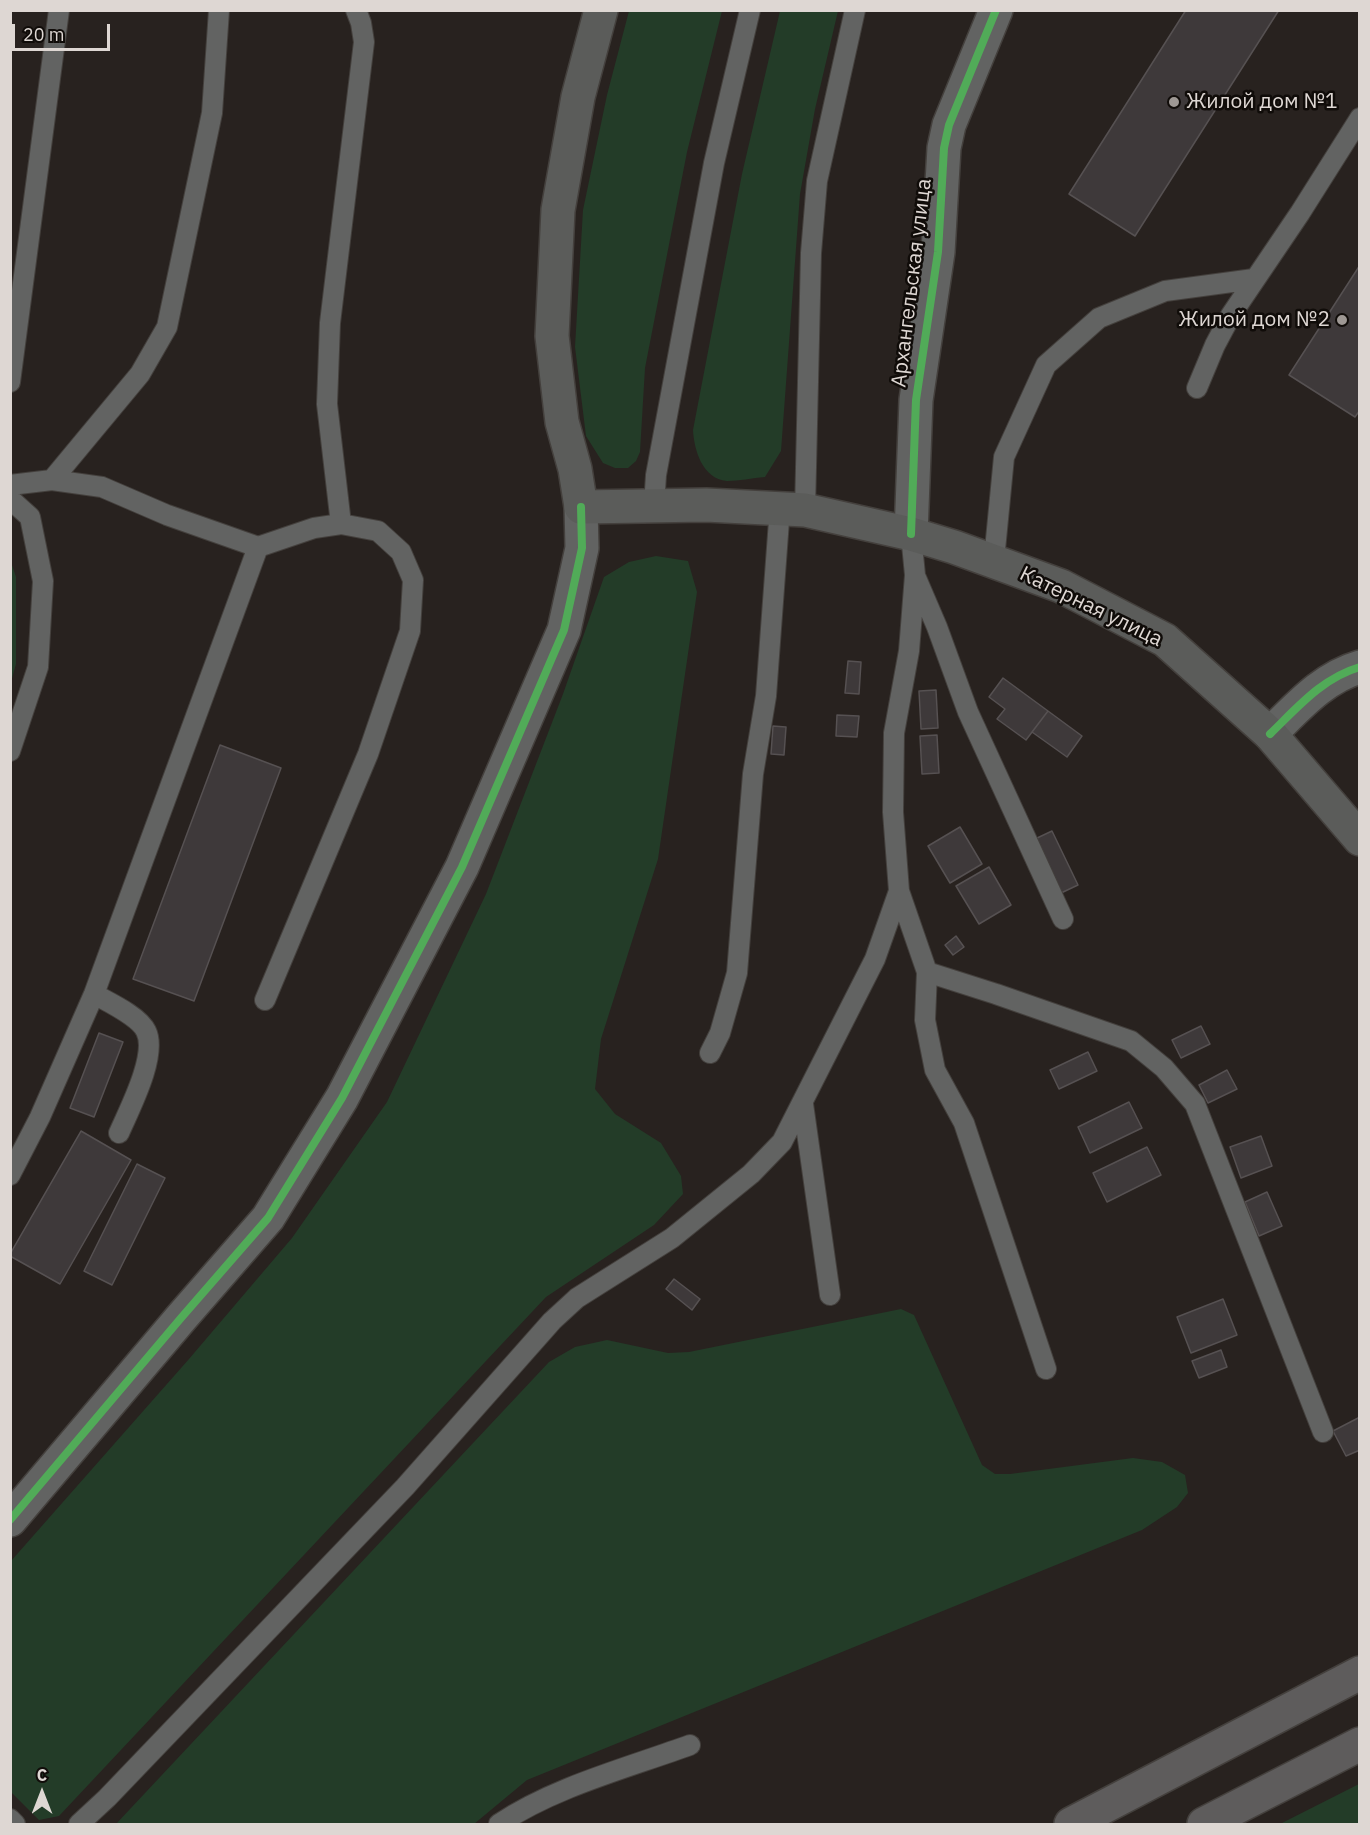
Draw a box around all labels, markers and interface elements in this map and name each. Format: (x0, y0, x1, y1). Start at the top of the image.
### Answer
scale bar (15, 12, 112, 50)
text: 20 m (23, 23, 65, 46)
place label: Жилой дом №1 (1186, 89, 1338, 115)
marker: Жилой дом №1 (1167, 95, 1181, 109)
street label: Архангельская улица (887, 177, 937, 389)
place label: Жилой дом №2 (1178, 307, 1330, 333)
marker: Жилой дом №2 (1335, 313, 1349, 327)
street label: Катерная улица (1015, 562, 1167, 652)
north arrow (12, 1763, 72, 1823)
text: С (37, 1765, 47, 1785)

